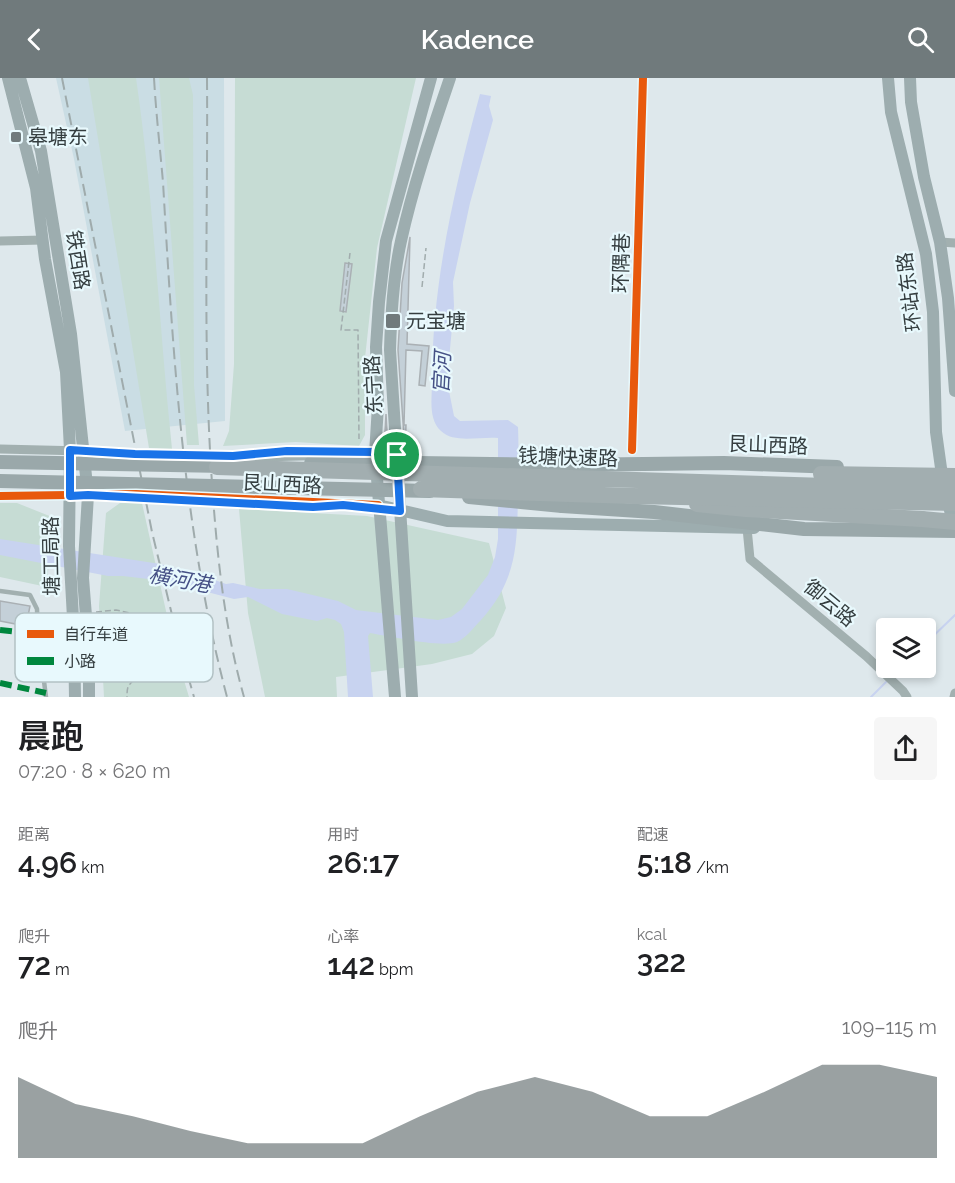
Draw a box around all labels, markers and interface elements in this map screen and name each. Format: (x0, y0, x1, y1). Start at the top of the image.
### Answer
icon: back (18, 23, 51, 56)
icon: search (904, 23, 937, 56)
text: Kadence (421, 24, 534, 55)
place label: 皋塘东 (28, 125, 88, 149)
marker: 皋塘东 (9, 130, 23, 144)
street label: 铁西路 (61, 228, 95, 292)
street label: 环隅巷 (608, 233, 634, 293)
street label: 环站东路 (892, 251, 926, 333)
place label: 元宝塘 (406, 309, 466, 333)
marker: 元宝塘 (384, 312, 402, 330)
water label: 官河 (428, 347, 455, 395)
street label: 东宁路 (359, 354, 387, 416)
pin (371, 429, 422, 480)
street label: 艮山西路 (728, 432, 808, 458)
icon: arrive (380, 438, 413, 471)
street label: 钱塘快速路 (518, 443, 618, 471)
street label: 艮山西路 (241, 470, 323, 498)
street label: 塘工局路 (38, 516, 64, 596)
water label: 横河港 (147, 562, 216, 598)
street label: 御云路 (799, 575, 861, 631)
legend (15, 613, 213, 682)
map controls (876, 618, 936, 678)
button: layers (876, 618, 936, 678)
text: 自行车道 (64, 625, 128, 644)
text: 小路 (64, 652, 96, 671)
text: 晨跑 (18, 717, 84, 756)
button: share (874, 717, 937, 780)
text: 07:20 · 8 × 620 m (18, 759, 171, 783)
text: 距离 (18, 825, 50, 844)
text: 用时 (327, 825, 359, 844)
text: 配速 (637, 825, 669, 844)
text: 4.96 (18, 845, 77, 880)
text: 26:17 (327, 845, 399, 880)
text: 5:18 (637, 845, 692, 880)
text: km (77, 858, 104, 877)
text: /km (692, 858, 729, 877)
text: kcal (637, 925, 667, 944)
text: 爬升 (18, 927, 50, 946)
text: 心率 (327, 927, 359, 946)
text: 322 (637, 944, 686, 979)
text: 72 (18, 947, 51, 982)
text: 142 (327, 947, 375, 982)
text: m (51, 960, 70, 979)
text: bpm (375, 960, 413, 979)
text: 109–115 m (842, 1015, 937, 1039)
text: 爬升 (18, 1019, 58, 1043)

